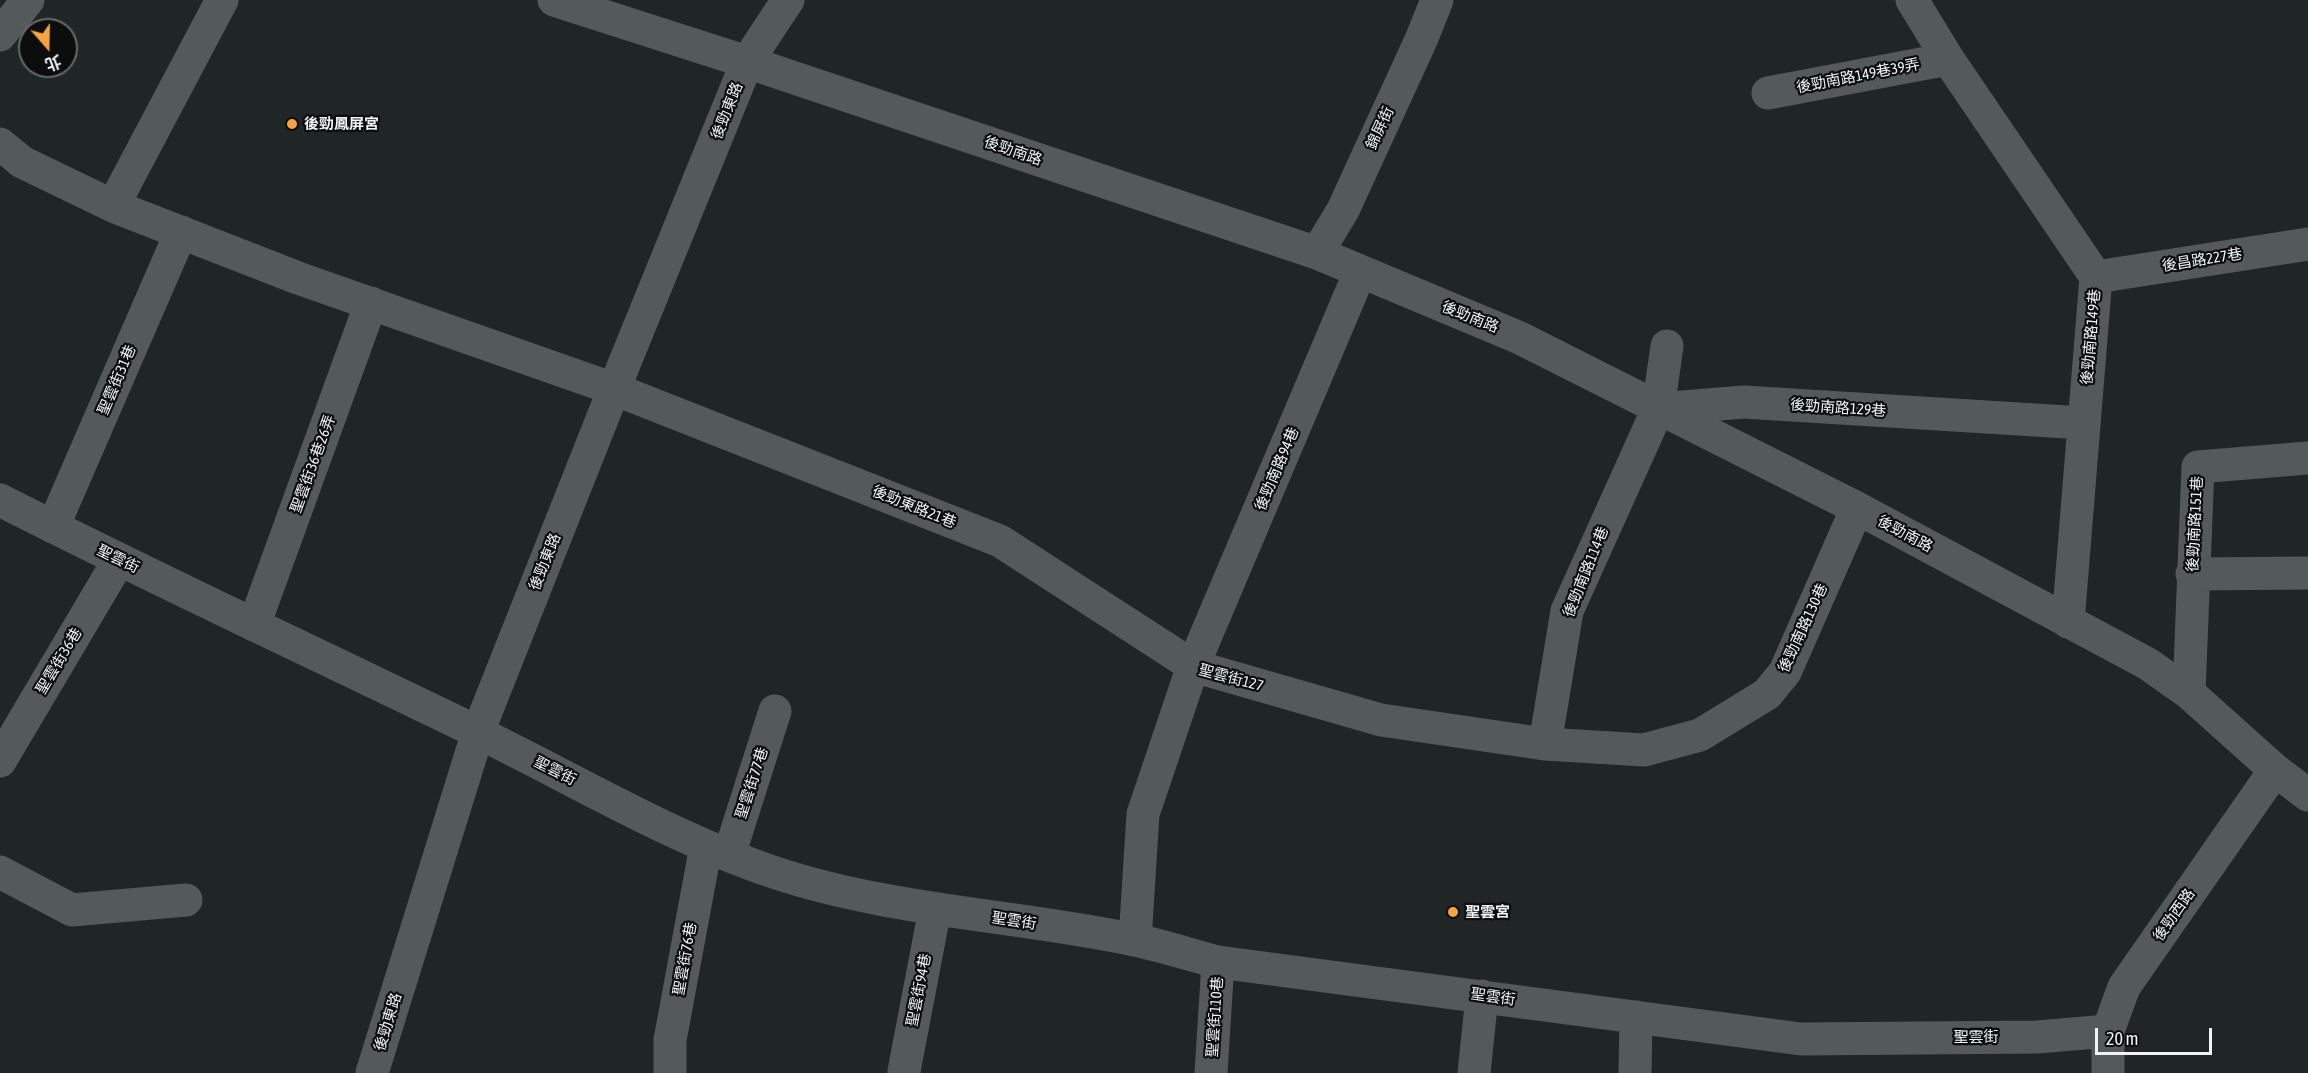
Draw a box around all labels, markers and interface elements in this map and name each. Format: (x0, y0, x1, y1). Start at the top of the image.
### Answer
north arrow (18, 18, 78, 78)
text: 北 (43, 52, 64, 74)
street label: 後勁南路149巷39弄 (1795, 55, 1921, 97)
street label: 後勁東路 (707, 80, 747, 142)
street label: 錦屏街 (1362, 104, 1398, 152)
place label: 後勁鳳屏宮 (304, 115, 379, 133)
marker: 後勁鳳屏宮 (285, 117, 299, 131)
street label: 後勁南路 (982, 133, 1044, 169)
street label: 後昌路227巷 (2161, 245, 2243, 275)
street label: 後勁南路149巷 (2078, 288, 2104, 386)
street label: 後勁南路 (1439, 297, 1501, 337)
street label: 聖雲街31巷 (94, 342, 140, 418)
street label: 後勁南路129巷 (1789, 396, 1887, 420)
street label: 聖雲街36巷26弄 (287, 412, 339, 516)
street label: 後勁南路94巷 (1251, 424, 1303, 514)
street label: 後勁南路151巷 (2183, 476, 2207, 572)
street label: 後勁東路21巷 (869, 482, 959, 532)
street label: 後勁南路 (1874, 512, 1936, 556)
street label: 後勁南路114巷 (1560, 524, 1612, 620)
street label: 後勁東路 (525, 531, 565, 593)
street label: 聖雲街 (94, 541, 142, 577)
street label: 後勁南路130巷 (1775, 581, 1831, 675)
street label: 聖雲街36巷 (32, 625, 86, 697)
street label: 聖雲街127 (1197, 661, 1265, 695)
street label: 聖雲街77巷 (732, 745, 772, 821)
street label: 聖雲街 (531, 753, 579, 789)
street label: 後勁西路 (2149, 885, 2199, 945)
place label: 聖雲宮 (1465, 903, 1510, 921)
marker: 聖雲宮 (1446, 905, 1460, 919)
street label: 聖雲街 (990, 909, 1038, 933)
street label: 聖雲街76巷 (670, 921, 700, 997)
street label: 聖雲街94巷 (903, 952, 935, 1028)
street label: 聖雲街110巷 (1203, 976, 1227, 1058)
street label: 聖雲街 (1469, 985, 1517, 1009)
street label: 後勁東路 (371, 991, 405, 1053)
scale bar (2098, 1016, 2215, 1054)
street label: 聖雲街 (1954, 1028, 1998, 1046)
text: 20 m (2106, 1028, 2138, 1049)

